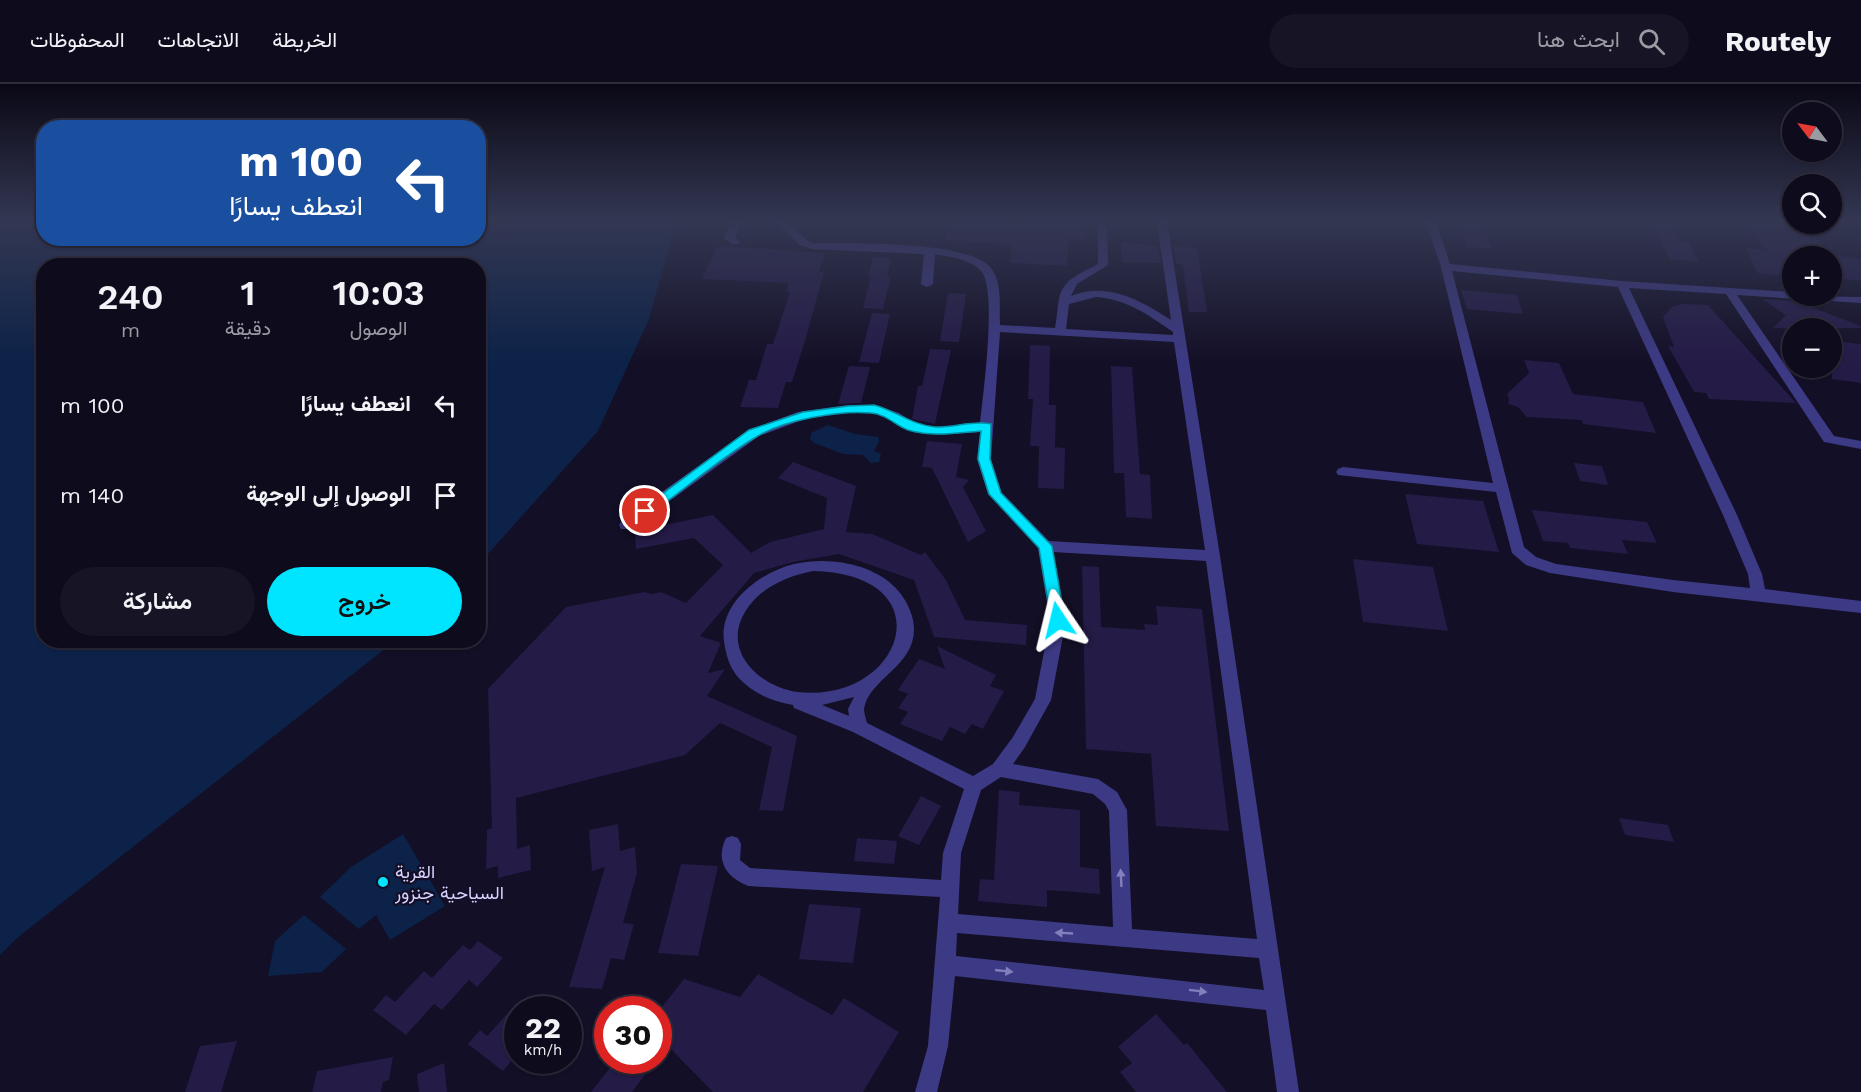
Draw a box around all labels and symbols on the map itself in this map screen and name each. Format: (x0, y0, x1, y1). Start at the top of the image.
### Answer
north arrow (1782, 102, 1842, 162)
pin (619, 485, 670, 536)
position arrow (1026, 588, 1090, 652)
place label: القرية السياحية جنزور (394, 861, 504, 904)
one-way arrow (1116, 868, 1125, 887)
marker: القرية السياحية جنزور (376, 875, 390, 889)
one-way arrow (1055, 928, 1074, 937)
one-way arrow (995, 966, 1014, 976)
one-way arrow (1189, 987, 1208, 996)
speed limit sign: 30 (594, 996, 672, 1074)

